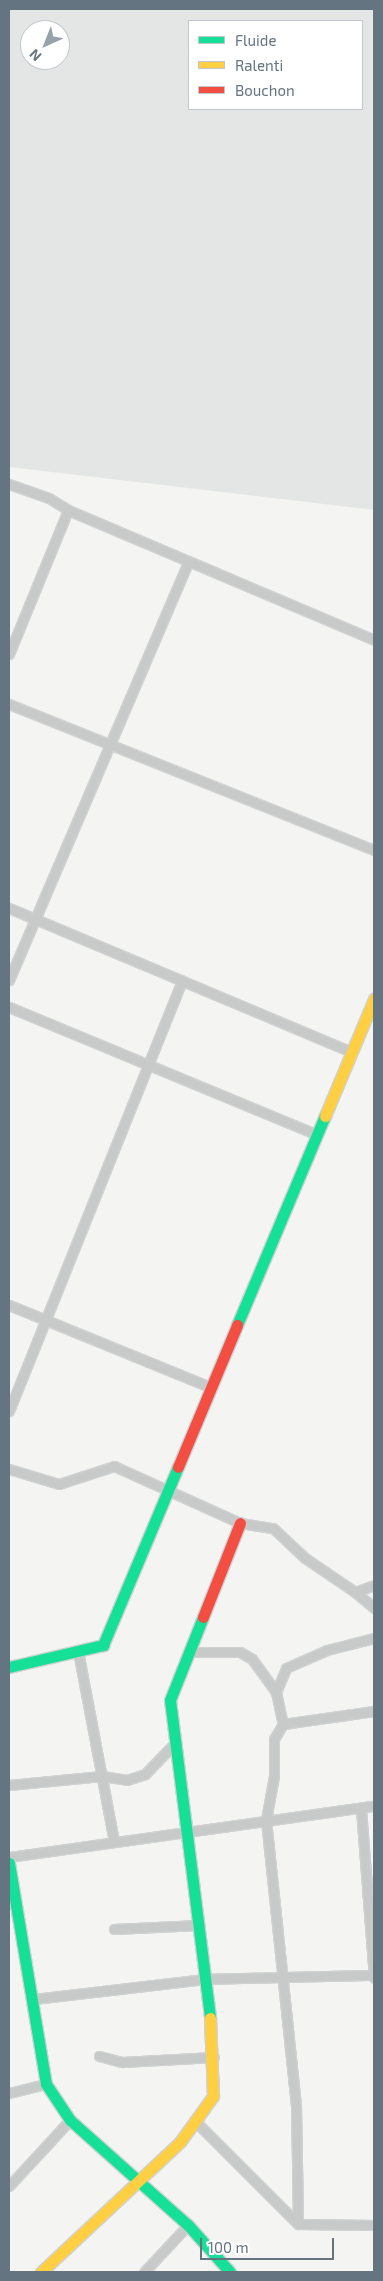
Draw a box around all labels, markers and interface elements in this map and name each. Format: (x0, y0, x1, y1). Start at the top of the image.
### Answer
north arrow (20, 20, 70, 70)
legend (188, 20, 363, 110)
text: Fluide (235, 31, 276, 49)
text: N (25, 46, 44, 65)
text: Ralenti (235, 56, 283, 74)
text: Bouchon (235, 81, 295, 99)
scale bar (203, 2228, 337, 2260)
text: 100 m (208, 2238, 249, 2256)

